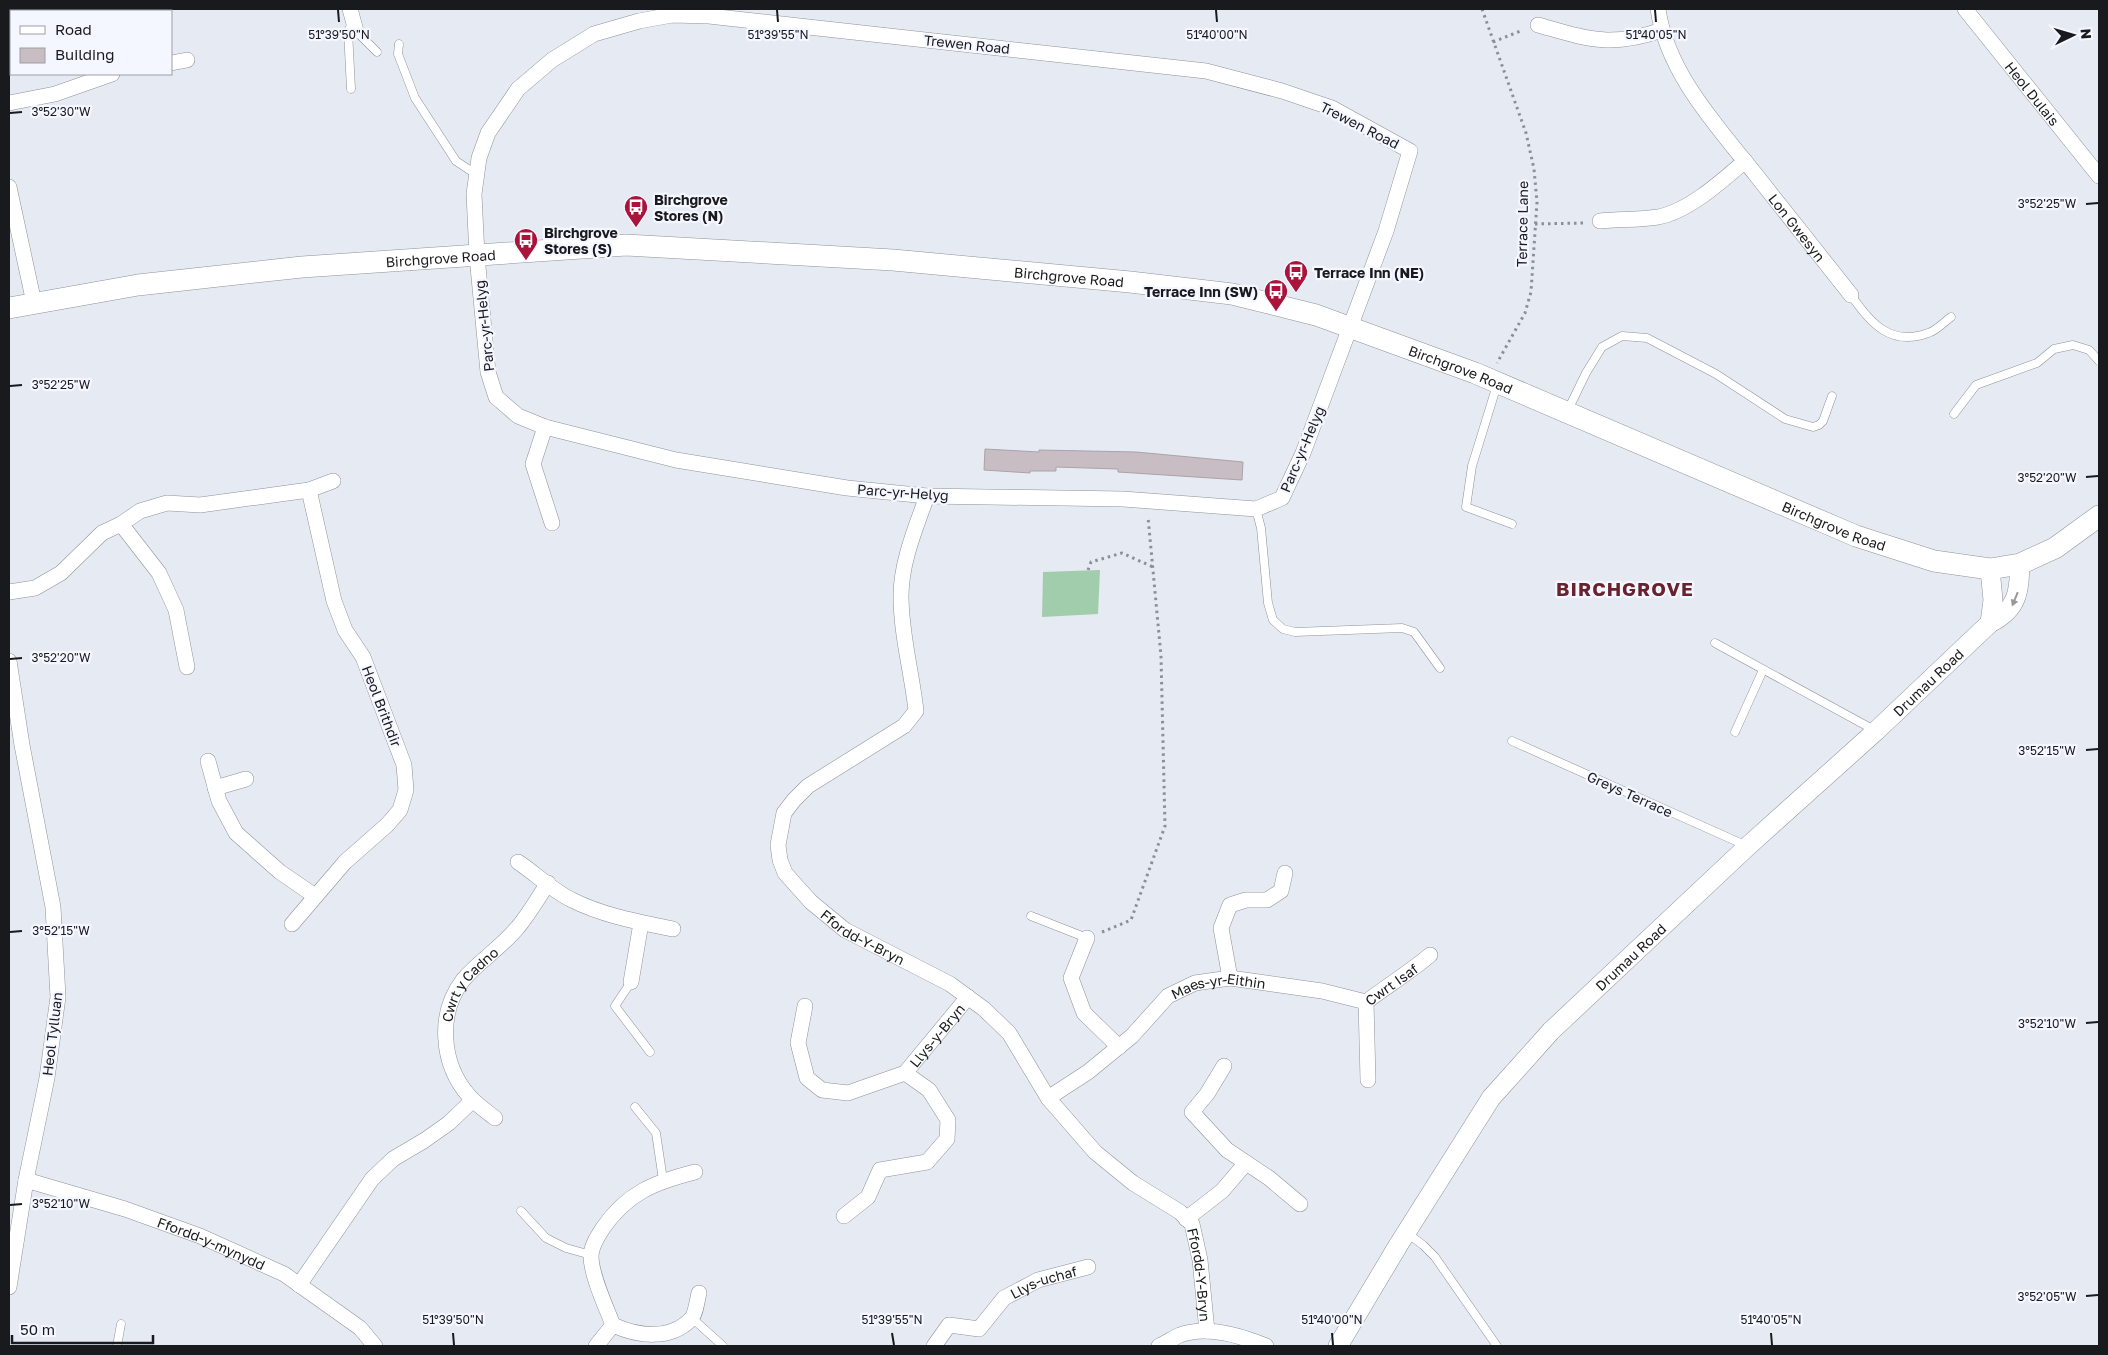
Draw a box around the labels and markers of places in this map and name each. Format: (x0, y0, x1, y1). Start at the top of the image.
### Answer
place label: Birchgrove Stores (N) (654, 191, 728, 224)
bus stop icon: Birchgrove Stores (N) (623, 194, 649, 228)
place label: Birchgrove Stores (S) (544, 224, 618, 257)
bus stop icon: Birchgrove Stores (S) (513, 227, 539, 261)
bus stop icon: Terrace Inn (NE) (1283, 259, 1309, 293)
place label: Terrace Inn (NE) (1314, 264, 1424, 281)
bus stop icon: Terrace Inn (SW) (1263, 278, 1289, 312)
place label: Terrace Inn (SW) (1144, 283, 1258, 300)

